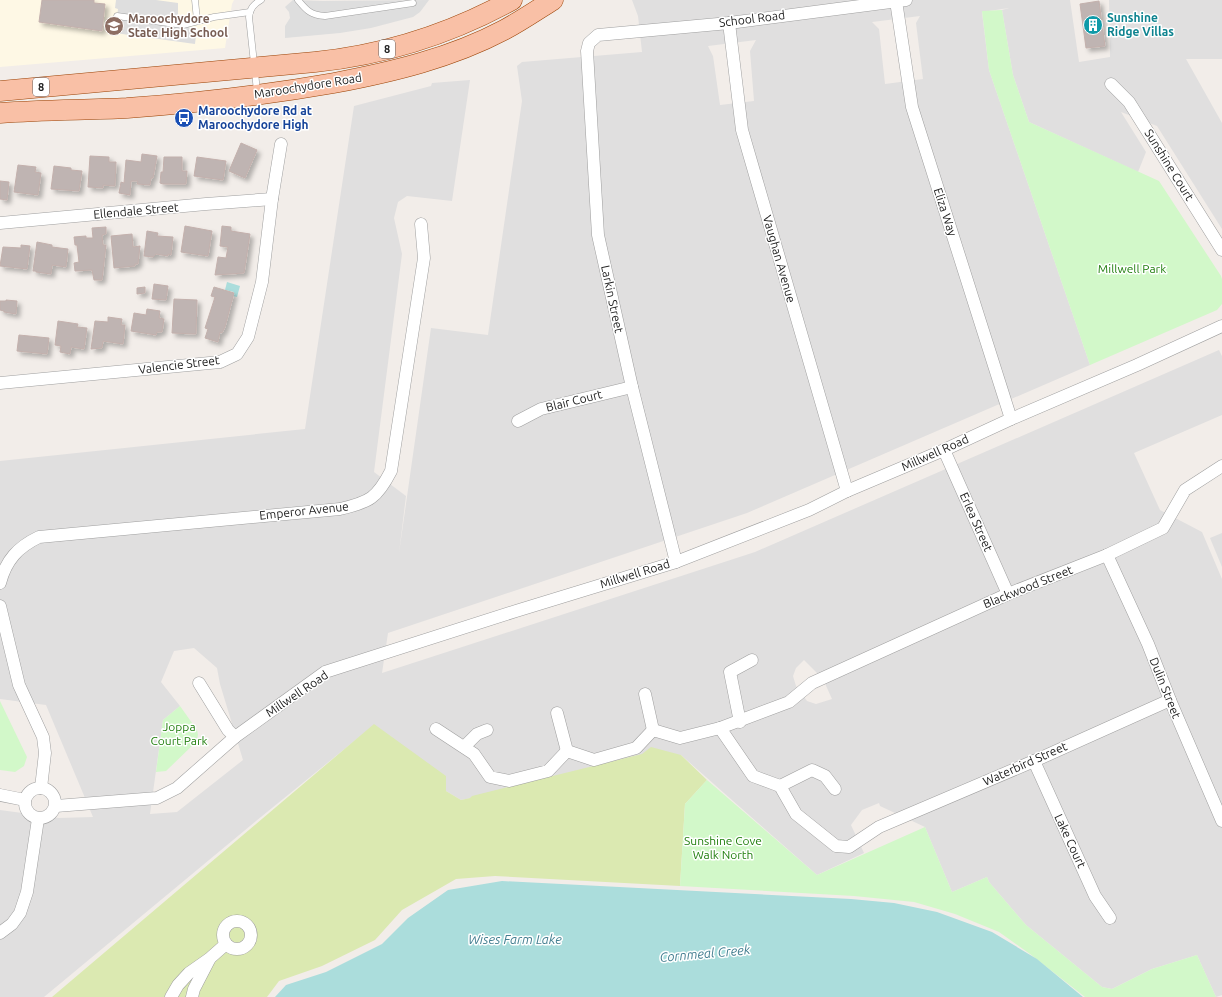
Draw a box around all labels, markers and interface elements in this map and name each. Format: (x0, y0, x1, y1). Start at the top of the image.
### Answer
street label: School Road (718, 8, 786, 29)
place label: Sunshine Ridge Villas (1107, 11, 1174, 38)
place label: Maroochydore State High School (128, 12, 228, 39)
building icon: Sunshine Ridge Villas (1082, 14, 1104, 36)
school or university icon: Maroochydore State High School (103, 15, 125, 37)
road number: 8 (379, 40, 395, 58)
street label: Maroochydore Road (253, 71, 363, 100)
road number: 8 (33, 78, 49, 96)
place label: Maroochydore Rd at Maroochydore High (198, 104, 312, 131)
bus stop icon: Maroochydore Rd at Maroochydore High (173, 107, 195, 129)
street label: Sunshine Court (1142, 127, 1197, 203)
street label: Eliza Way (932, 186, 959, 238)
street label: Ellendale Street (93, 200, 179, 221)
street label: Vaughan Avenue (761, 214, 798, 304)
park label: Millwell Park (1098, 262, 1166, 275)
street label: Larkin Street (599, 264, 626, 334)
street label: Valencie Street (138, 353, 220, 376)
street label: Blair Court (544, 387, 604, 414)
street label: Millwell Road (899, 432, 970, 473)
street label: Erlea Street (958, 490, 995, 554)
street label: Emperor Avenue (259, 499, 349, 522)
street label: Millwell Road (598, 557, 671, 590)
street label: Blackwood Street (981, 563, 1075, 610)
street label: Dulin Street (1147, 655, 1184, 720)
street label: Millwell Road (263, 668, 330, 719)
park label: Joppa Court Park (150, 720, 208, 747)
street label: Waterbird Street (981, 739, 1069, 788)
street label: Lake Court (1052, 812, 1089, 870)
park label: Sunshine Cove Walk North (684, 834, 762, 861)
water label: Wises Farm Lake (468, 932, 562, 946)
water label: Cornmeal Creek (659, 942, 751, 964)

